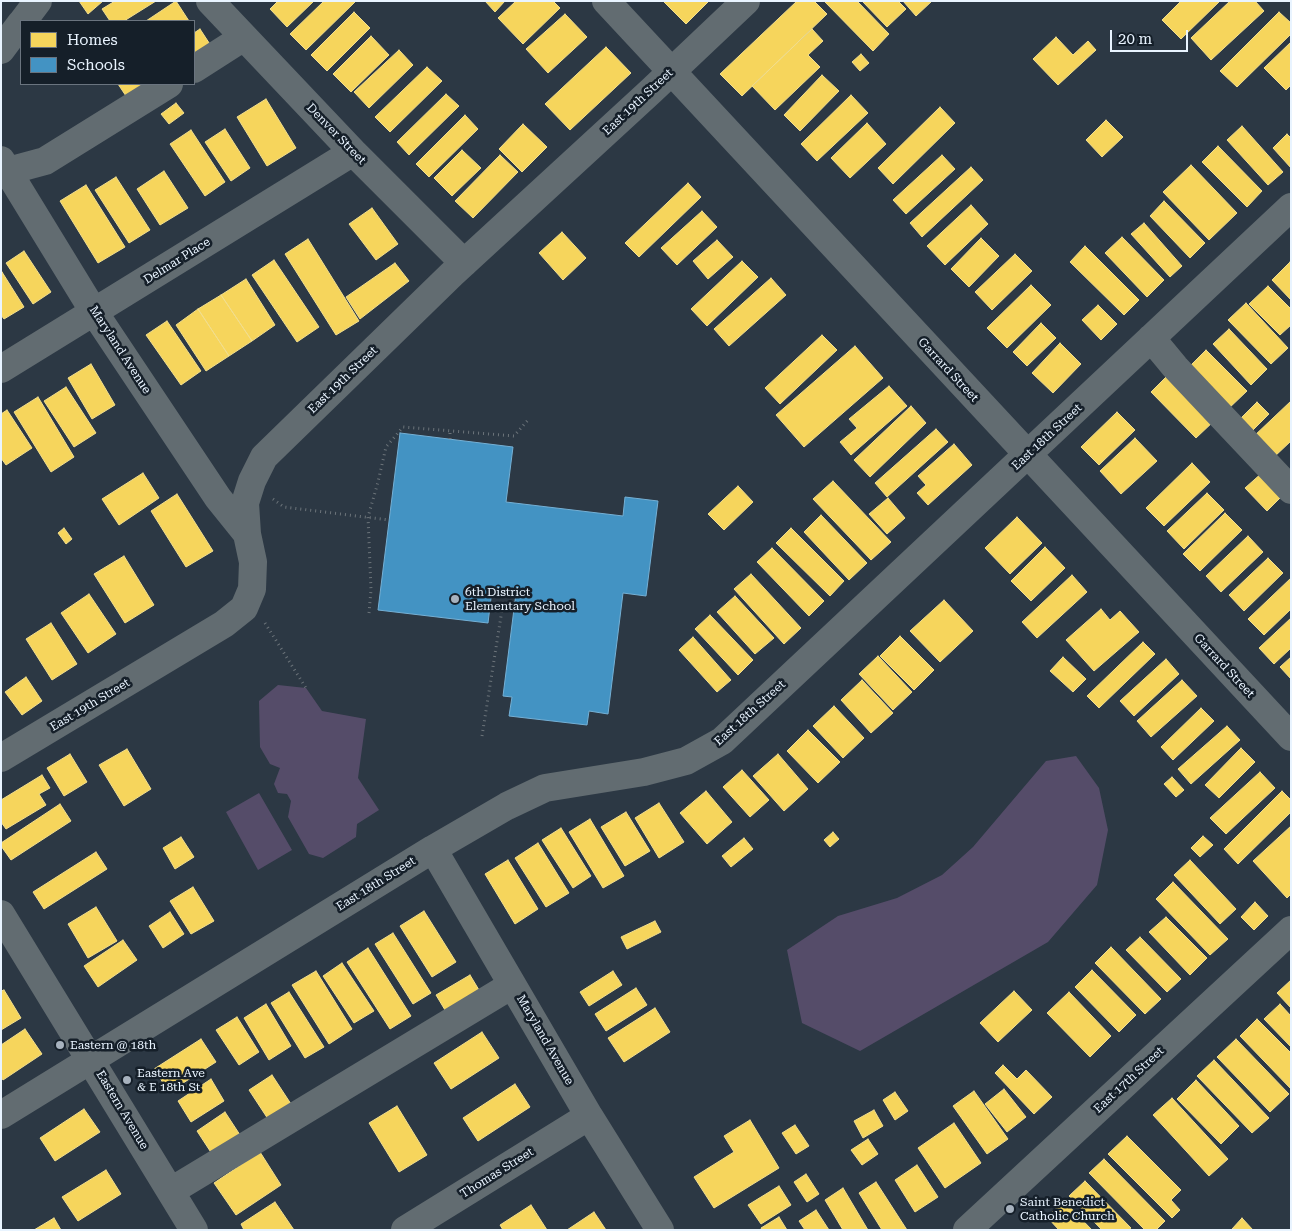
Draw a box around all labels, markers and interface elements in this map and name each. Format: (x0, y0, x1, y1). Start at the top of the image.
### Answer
legend (20, 20, 195, 85)
scale bar (1112, 20, 1190, 52)
text: 20 m (1118, 30, 1152, 48)
text: Homes (67, 31, 118, 49)
text: Schools (67, 56, 125, 74)
street label: East 19th Street (600, 66, 676, 138)
street label: Denver Street (303, 101, 369, 167)
street label: Delmar Place (141, 235, 213, 287)
street label: Maryland Avenue (86, 303, 154, 397)
street label: Garrard Street (915, 335, 981, 405)
street label: East 19th Street (305, 343, 381, 417)
street label: East 18th Street (1009, 401, 1085, 473)
place label: 6th District Elementary School (465, 585, 575, 613)
marker: 6th District Elementary School (449, 593, 461, 605)
street label: Garrard Street (1191, 631, 1257, 701)
street label: East 19th Street (47, 676, 133, 734)
street label: East 18th Street (712, 677, 788, 749)
street label: East 18th Street (334, 854, 418, 914)
street label: Maryland Avenue (513, 992, 577, 1088)
place label: Eastern @ 18th (70, 1038, 156, 1052)
marker: Eastern @ 18th (54, 1039, 66, 1051)
street label: East 17th Street (1091, 1044, 1167, 1116)
place label: Eastern Ave & E 18th St (137, 1066, 205, 1094)
street label: Eastern Avenue (93, 1068, 151, 1152)
marker: Eastern Ave & E 18th St (121, 1074, 133, 1086)
street label: Thomas Street (458, 1145, 536, 1201)
place label: Saint Benedict Catholic Church (1020, 1195, 1115, 1223)
marker: Saint Benedict Catholic Church (1004, 1203, 1016, 1215)

